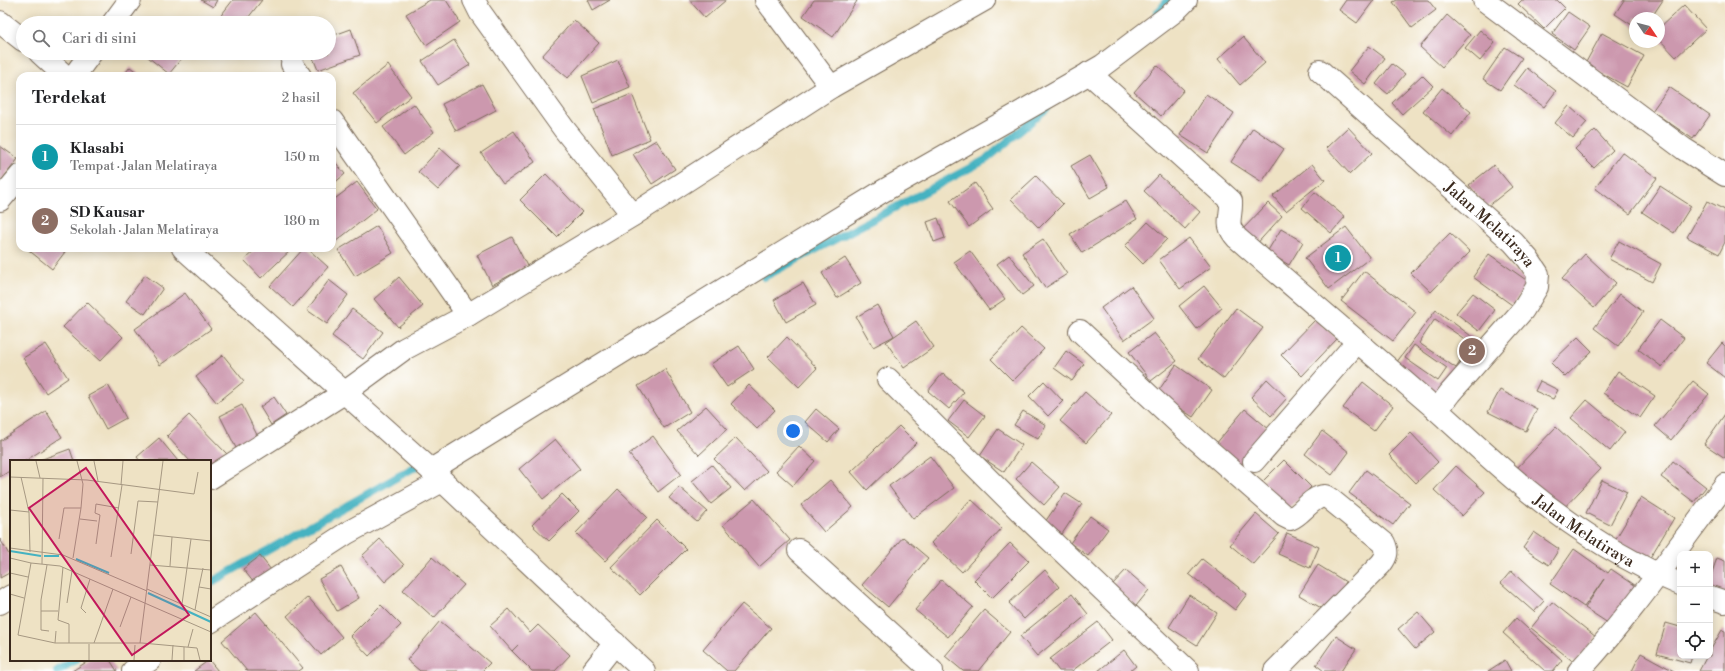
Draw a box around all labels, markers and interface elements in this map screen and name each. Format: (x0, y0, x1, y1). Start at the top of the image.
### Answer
north arrow (1629, 12, 1665, 48)
search box (16, 16, 336, 60)
icon: search (30, 27, 52, 49)
text: Cari di sini (62, 29, 137, 48)
text: Terdekat (32, 87, 106, 109)
text: 2 hasil (282, 90, 320, 106)
text: Klasabi (70, 139, 124, 158)
text: 1 (42, 149, 48, 165)
text: 150 m (285, 149, 320, 165)
text: Tempat · Jalan Melatiraya (70, 158, 217, 174)
street label: Jalan Melatiraya (1439, 177, 1540, 272)
text: SD Kausar (70, 203, 145, 222)
text: 2 (41, 213, 49, 229)
text: 180 m (284, 213, 320, 229)
text: Sekolah · Jalan Melatiraya (70, 222, 219, 238)
pin: 1 (1325, 243, 1351, 273)
pin: 2 (1459, 336, 1485, 366)
your location (783, 421, 803, 441)
inset map (10, 460, 211, 661)
street label: Jalan Melatiraya (1528, 489, 1639, 572)
map controls (1677, 551, 1713, 659)
button: + (1677, 551, 1713, 587)
button: − (1677, 587, 1713, 623)
button: locate (1677, 623, 1713, 659)

